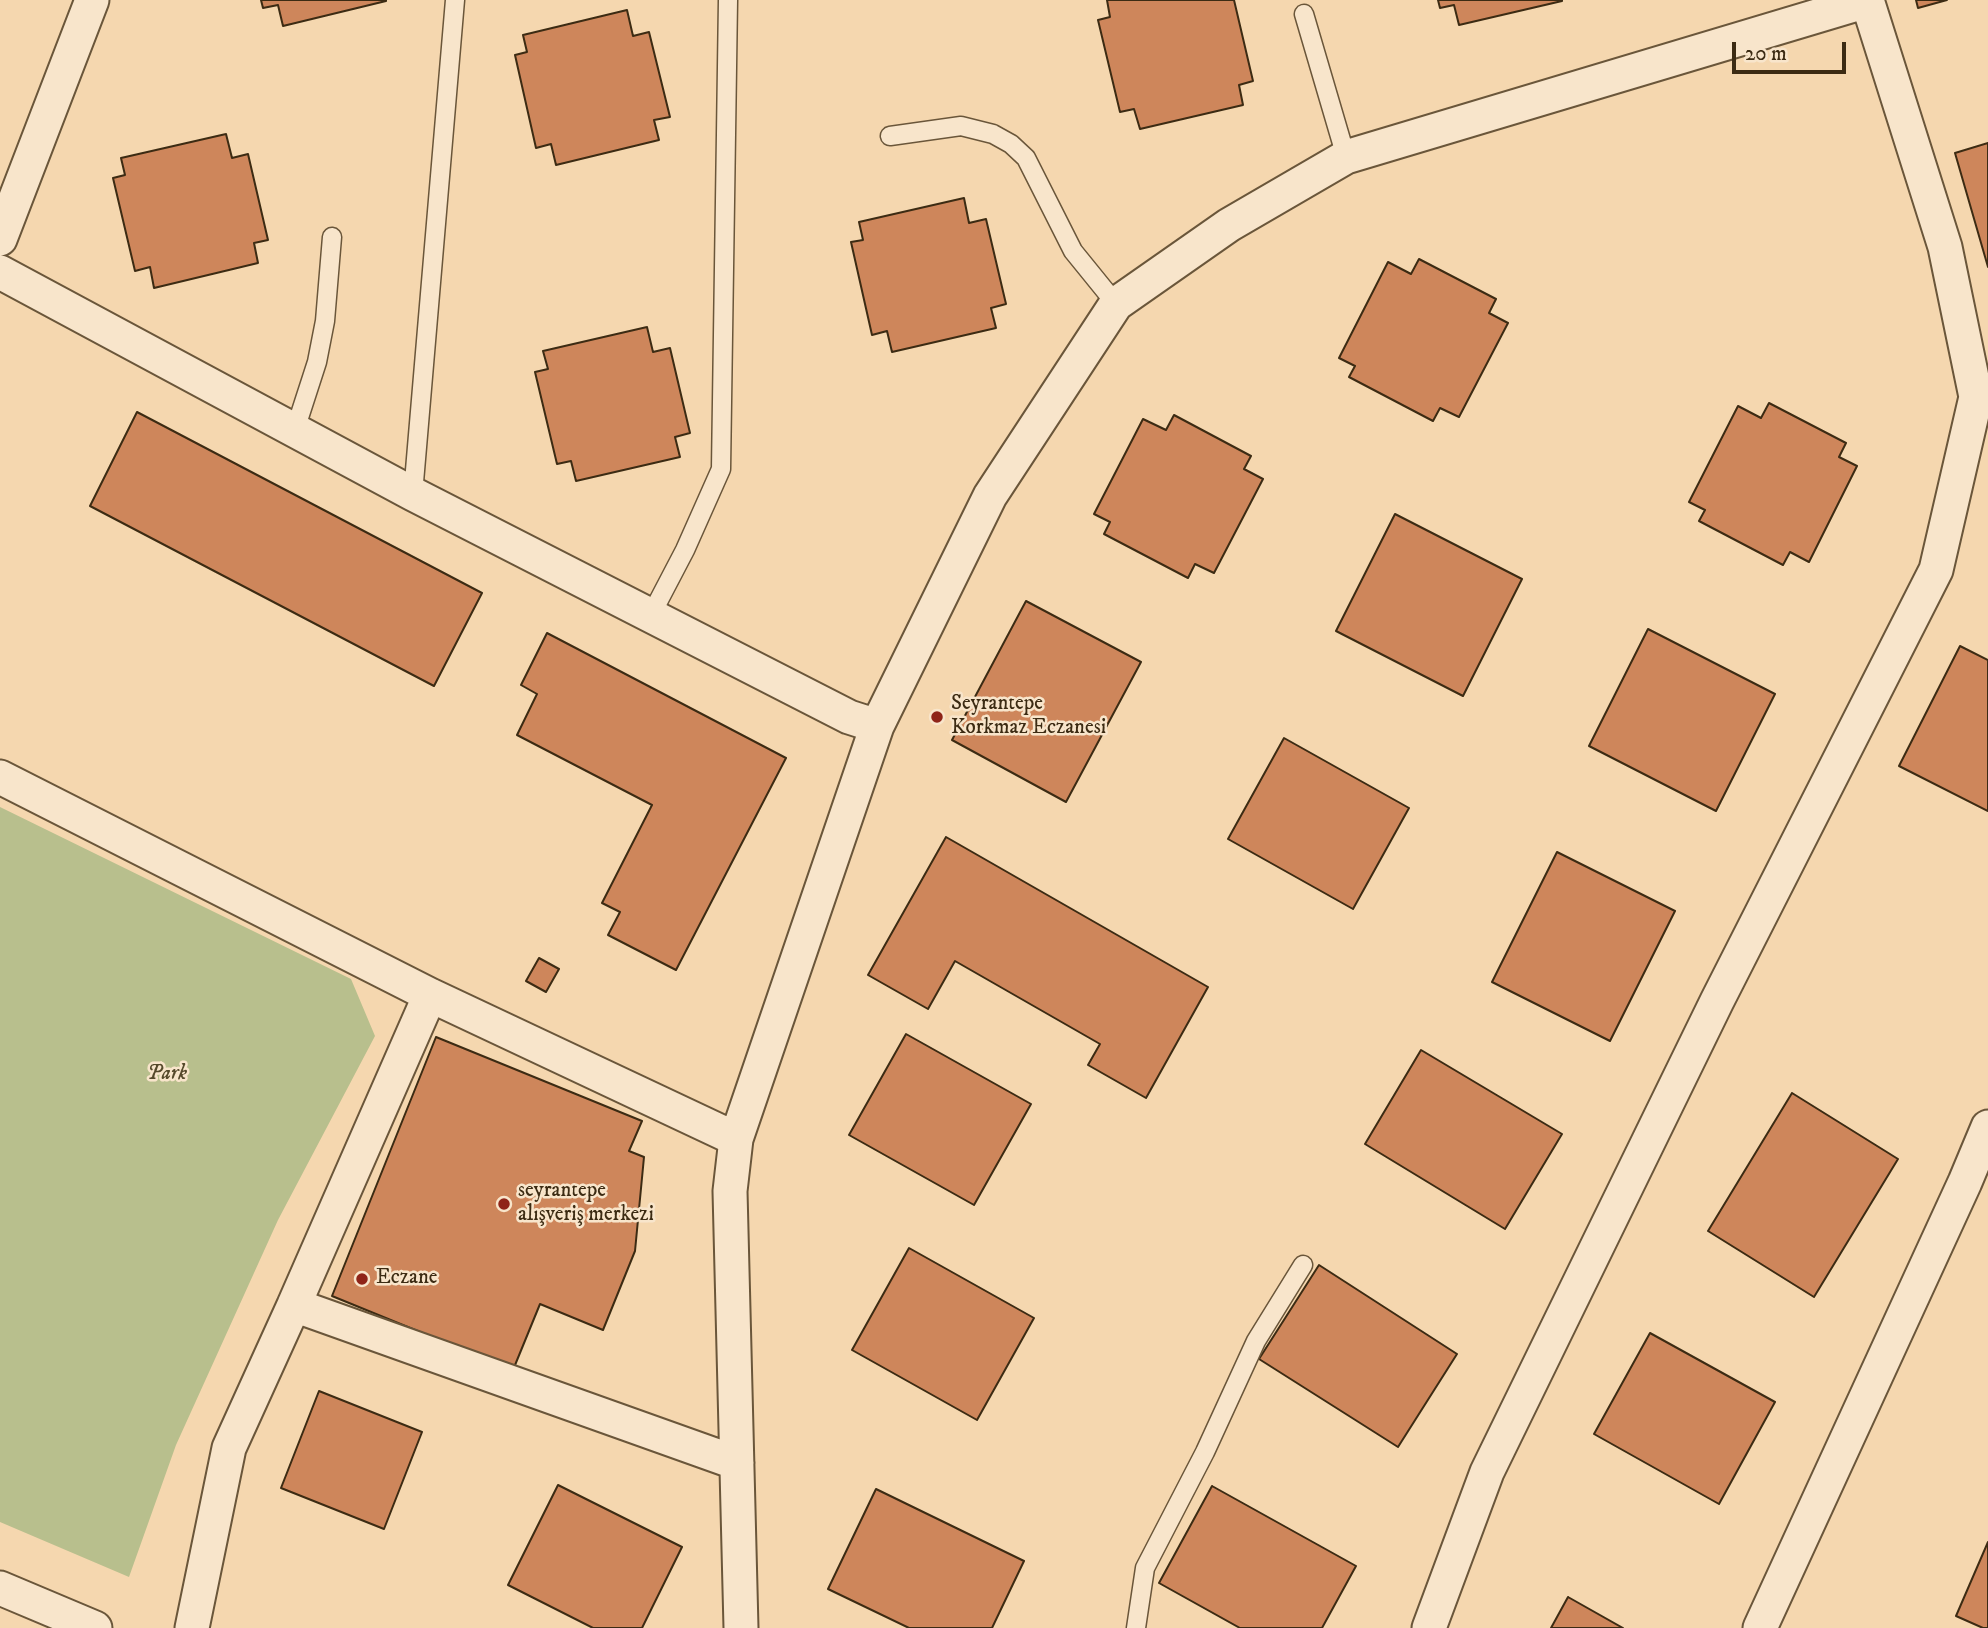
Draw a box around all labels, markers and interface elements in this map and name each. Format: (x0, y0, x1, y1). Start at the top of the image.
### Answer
scale bar (1736, 28, 1850, 72)
text: 20 m (1745, 41, 1787, 67)
place label: Seyrantepe Korkmaz Eczanesi (951, 692, 1106, 742)
marker: Seyrantepe Korkmaz Eczanesi (929, 709, 945, 725)
park label: Park (147, 1062, 187, 1088)
place label: seyrantepe alışveriş merkezi (518, 1179, 654, 1229)
marker: seyrantepe alışveriş merkezi (496, 1196, 512, 1212)
place label: Eczane (376, 1266, 438, 1292)
marker: Eczane (354, 1271, 370, 1287)

